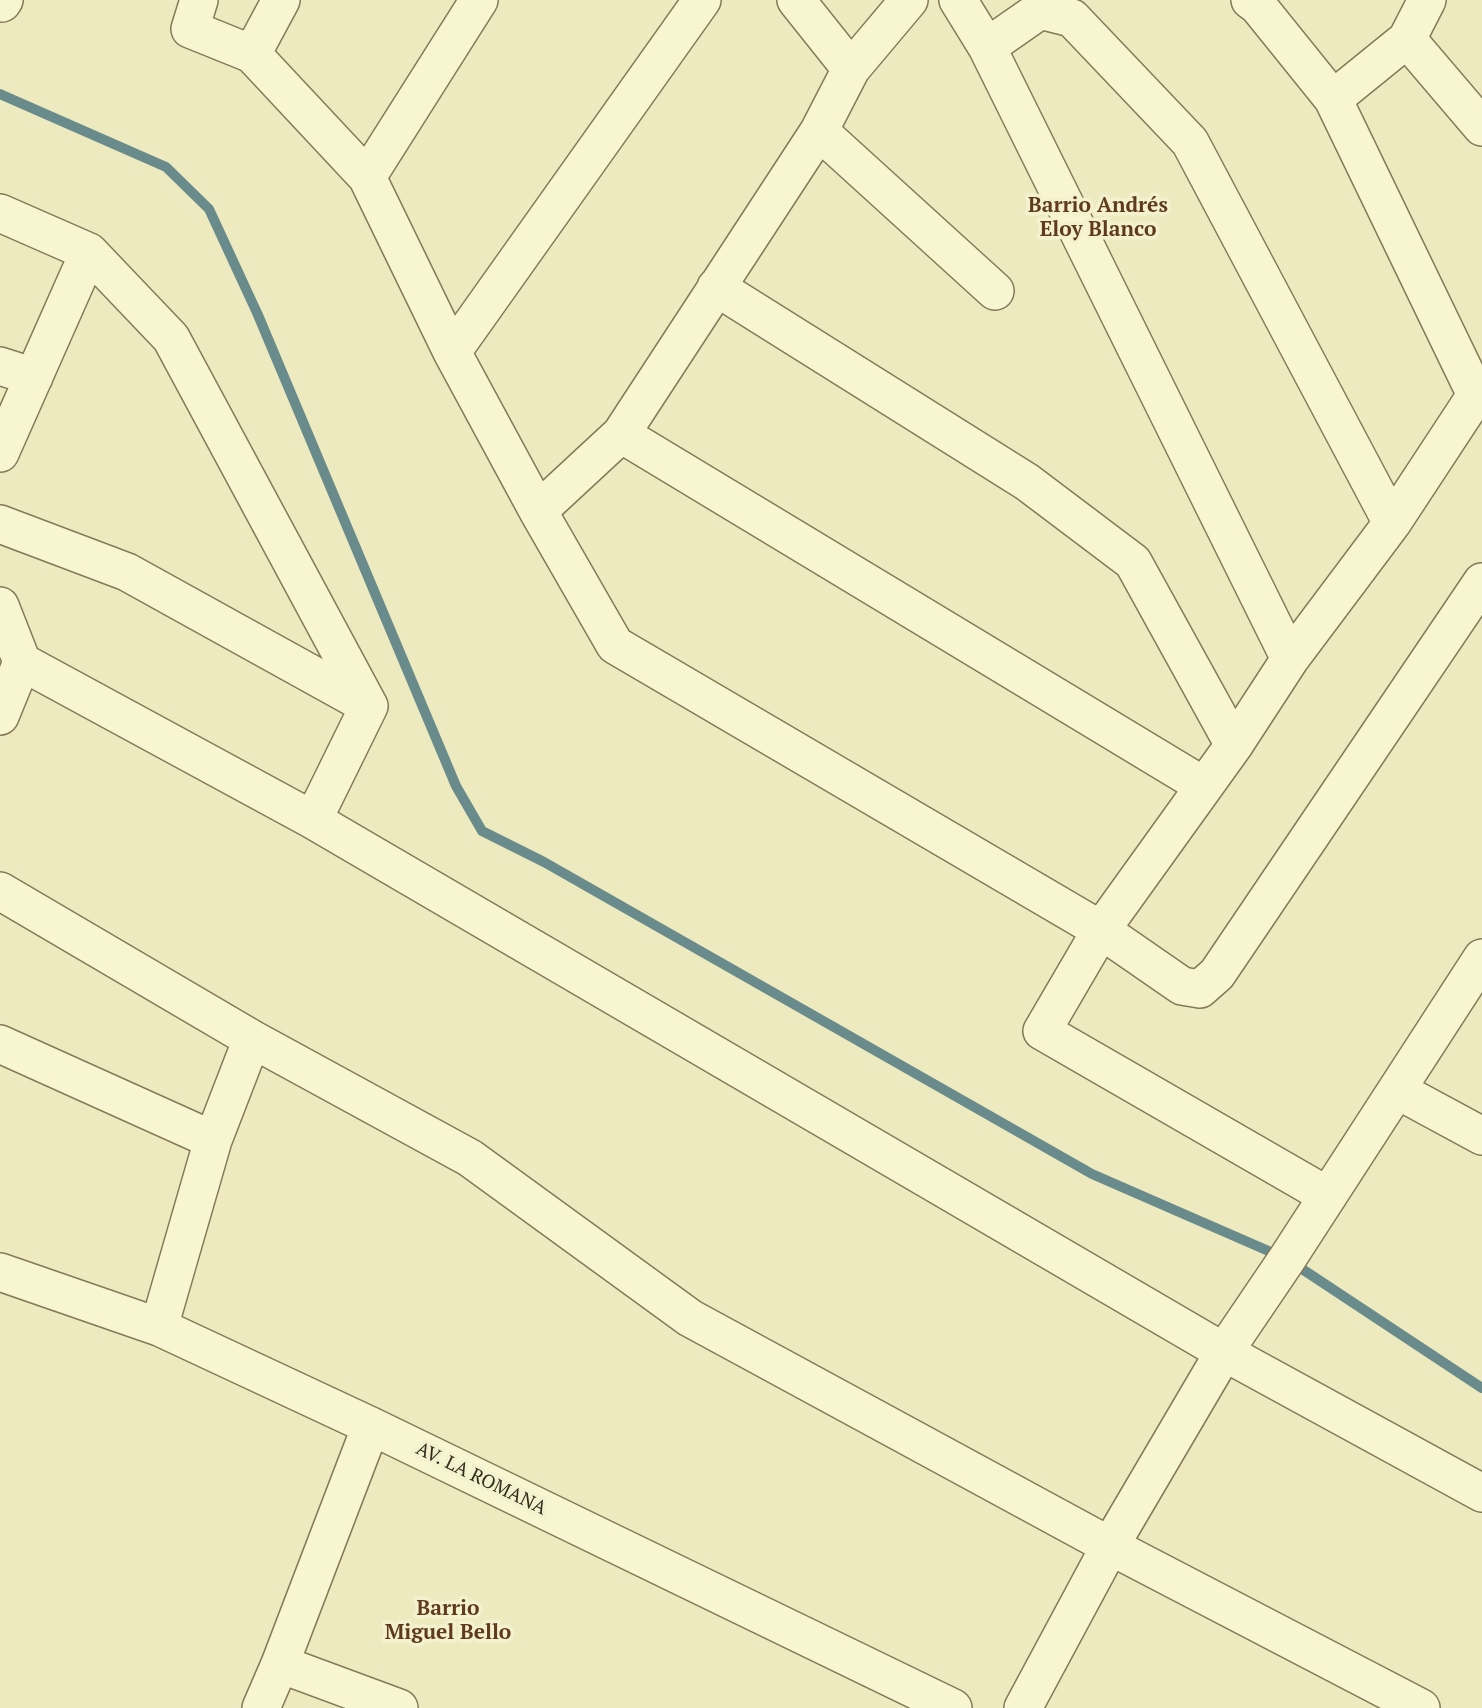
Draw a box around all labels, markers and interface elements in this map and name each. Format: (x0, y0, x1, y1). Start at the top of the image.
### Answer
district label: Barrio Andrés Eloy Blanco (1028, 193, 1168, 243)
street label: AV. LA ROMANA (412, 1438, 550, 1520)
district label: Barrio Miguel Bello (385, 1596, 511, 1646)

